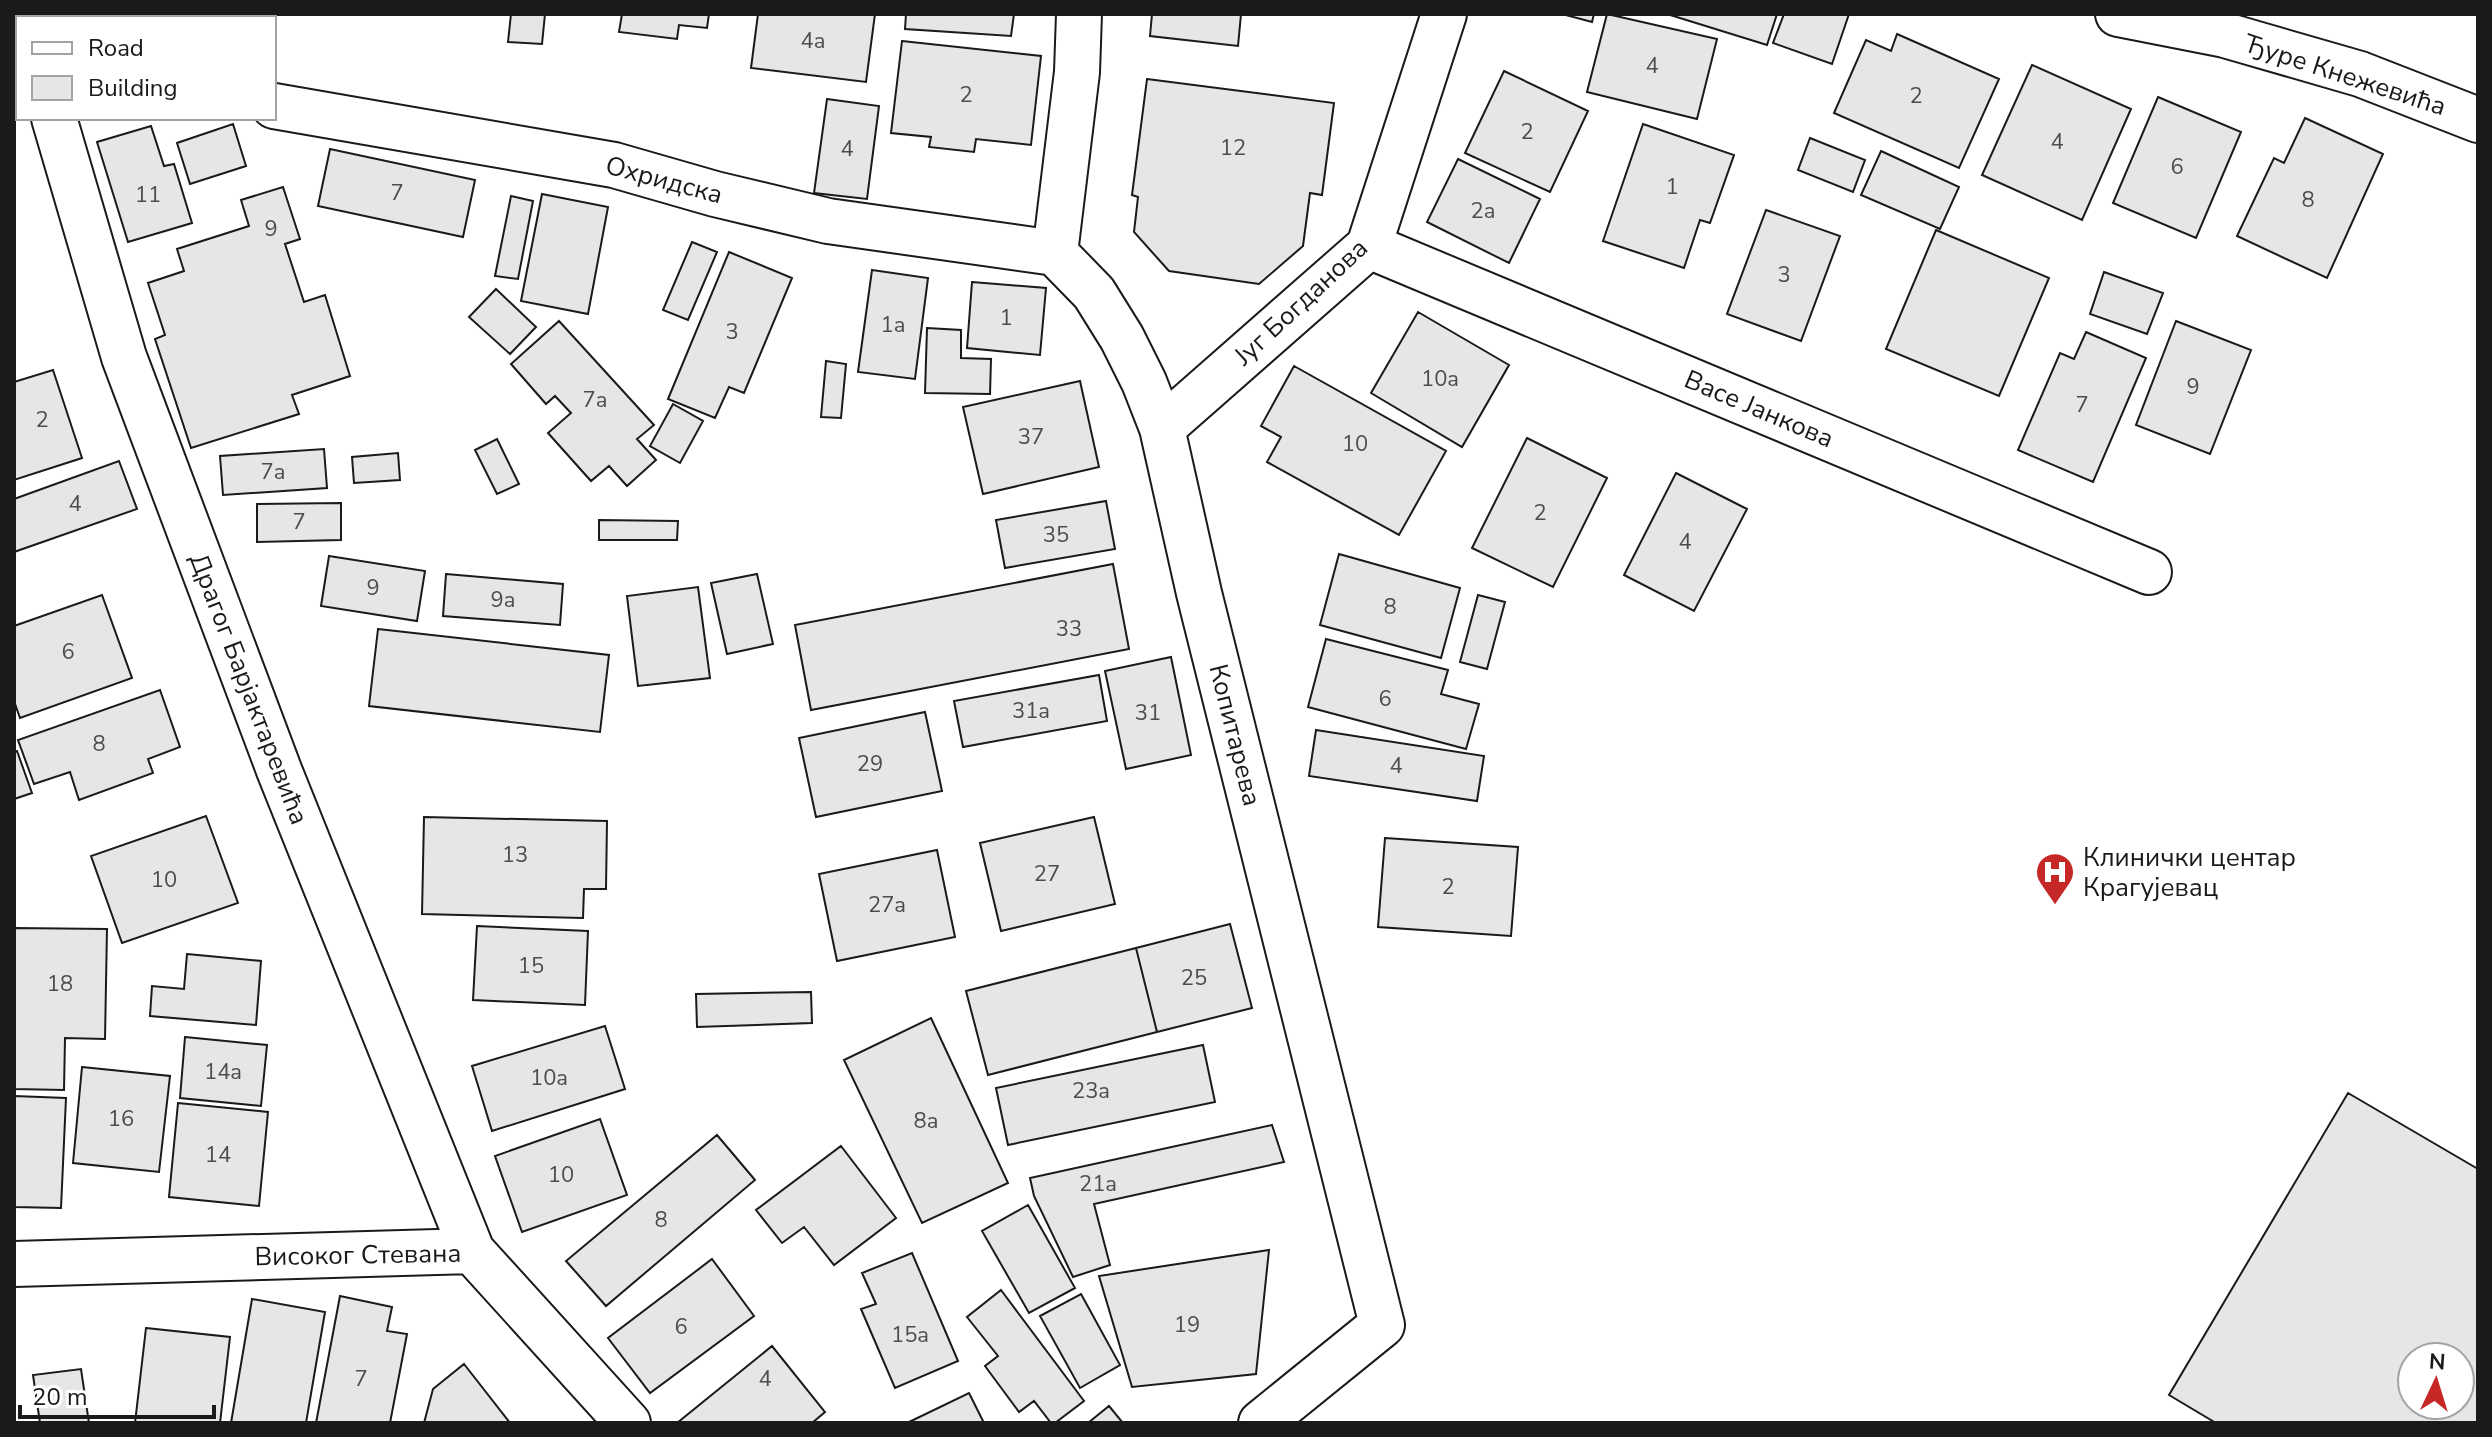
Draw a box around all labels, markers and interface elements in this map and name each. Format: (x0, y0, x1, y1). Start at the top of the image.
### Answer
legend (16, 16, 276, 120)
house number: 4a (801, 26, 825, 56)
street label: Ђуре Кнежевића (2239, 26, 2451, 124)
text: Road (88, 32, 144, 64)
house number: 4 (1645, 51, 1659, 81)
text: Building (88, 72, 178, 104)
house number: 2 (959, 80, 973, 110)
house number: 2 (1909, 81, 1923, 111)
house number: 2 (1520, 117, 1534, 147)
house number: 4 (2050, 127, 2064, 157)
house number: 12 (1220, 133, 1246, 163)
house number: 4 (840, 134, 854, 164)
street label: Охридска (602, 148, 726, 212)
house number: 6 (2170, 152, 2184, 182)
house number: 1 (1665, 172, 1679, 202)
house number: 7 (390, 178, 404, 208)
house number: 11 (135, 180, 161, 210)
house number: 8 (2301, 185, 2315, 215)
house number: 2a (1471, 196, 1495, 226)
house number: 9 (264, 214, 278, 244)
street label: Југ Богданова (1226, 231, 1375, 374)
house number: 3 (1777, 260, 1791, 290)
house number: 1 (999, 303, 1013, 333)
house number: 1a (881, 310, 905, 340)
house number: 3 (725, 317, 739, 347)
street label: Васе Јанкова (1679, 362, 1839, 456)
house number: 10a (1421, 364, 1459, 394)
house number: 9 (2186, 372, 2200, 402)
house number: 7a (583, 385, 607, 415)
house number: 7 (2075, 390, 2089, 420)
house number: 2 (35, 405, 49, 435)
house number: 37 (1018, 422, 1044, 452)
house number: 10 (1342, 429, 1368, 459)
house number: 7a (261, 457, 285, 487)
house number: 4 (68, 489, 82, 519)
house number: 2 (1533, 498, 1547, 528)
house number: 7 (292, 507, 306, 537)
house number: 35 (1043, 520, 1069, 550)
house number: 4 (1678, 527, 1692, 557)
street label: Драгог Барјактаревића (181, 548, 317, 830)
house number: 9 (366, 573, 380, 603)
house number: 9a (491, 585, 515, 615)
house number: 8 (1383, 592, 1397, 622)
house number: 33 (1056, 614, 1082, 644)
house number: 6 (61, 637, 75, 667)
street label: Копитарева (1200, 660, 1270, 810)
house number: 6 (1378, 684, 1392, 714)
house number: 31a (1012, 696, 1050, 726)
house number: 31 (1135, 698, 1161, 728)
house number: 8 (92, 729, 106, 759)
house number: 29 (857, 749, 883, 779)
house number: 4 (1389, 751, 1403, 781)
house number: 13 (502, 840, 528, 870)
place label: Клинички центар Крагујевац (2083, 840, 2296, 905)
hospital icon: Клинички центар Крагујевац (2034, 851, 2076, 906)
house number: 27 (1034, 859, 1060, 889)
house number: 10 (151, 865, 177, 895)
house number: 2 (1441, 872, 1455, 902)
house number: 27a (868, 890, 906, 920)
house number: 15 (518, 951, 544, 981)
house number: 25 (1181, 963, 1207, 993)
house number: 18 (47, 969, 73, 999)
house number: 14a (204, 1057, 242, 1087)
house number: 10a (530, 1063, 568, 1093)
house number: 23a (1072, 1076, 1110, 1106)
house number: 16 (108, 1104, 134, 1134)
house number: 8a (914, 1106, 938, 1136)
house number: 14 (205, 1140, 231, 1170)
house number: 10 (548, 1160, 574, 1190)
house number: 21a (1079, 1169, 1117, 1199)
house number: 8 (654, 1205, 668, 1235)
street label: Високог Стевана (254, 1236, 462, 1274)
house number: 19 (1174, 1310, 1200, 1340)
house number: 6 (674, 1312, 688, 1342)
house number: 15a (891, 1320, 929, 1350)
north arrow (2396, 1341, 2476, 1421)
text: N (2428, 1347, 2447, 1378)
house number: 7 (354, 1364, 368, 1394)
house number: 4 (758, 1364, 772, 1394)
scale bar (20, 1369, 214, 1419)
text: 20 m (32, 1381, 88, 1413)

